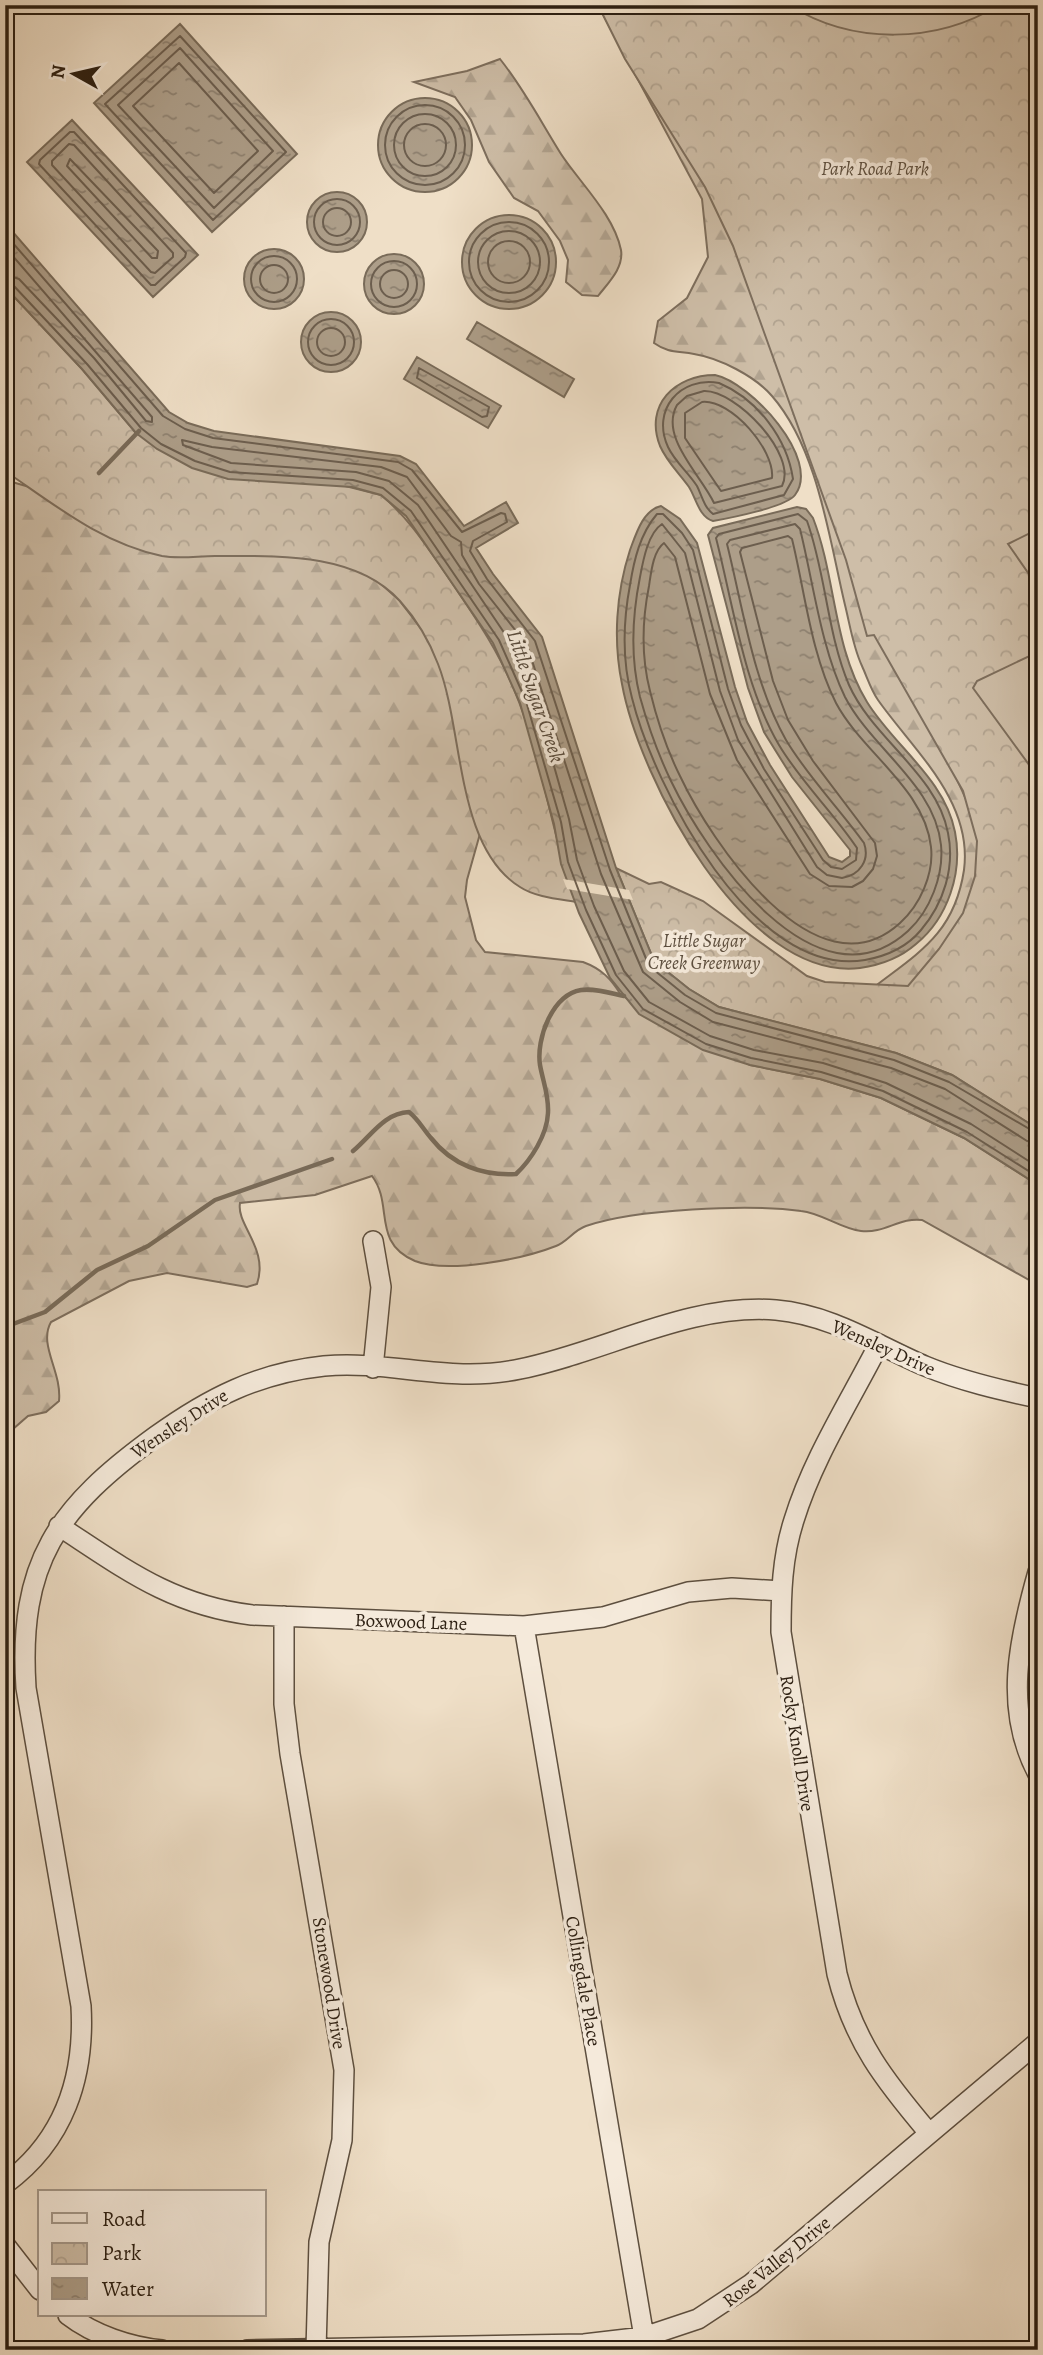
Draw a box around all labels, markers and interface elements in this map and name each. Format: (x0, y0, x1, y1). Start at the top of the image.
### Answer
north arrow (38, 38, 108, 108)
text: N (44, 63, 72, 80)
park label: Park Road Park (821, 156, 929, 182)
water label: Little Sugar Creek (500, 626, 572, 766)
park label: Little Sugar Creek Greenway (648, 928, 761, 976)
street label: Wensley Drive (827, 1313, 940, 1382)
street label: Wensley Drive (125, 1383, 233, 1465)
street label: Boxwood Lane (354, 1607, 468, 1637)
street label: Rocky Knoll Drive (773, 1673, 821, 1813)
street label: Collingdale Place (559, 1914, 607, 2048)
street label: Stonewood Drive (306, 1915, 352, 2051)
legend (38, 2190, 266, 2316)
text: Road (102, 2205, 146, 2233)
street label: Rose Valley Drive (717, 2210, 836, 2313)
text: Park (102, 2239, 142, 2267)
text: Water (101, 2275, 154, 2303)

